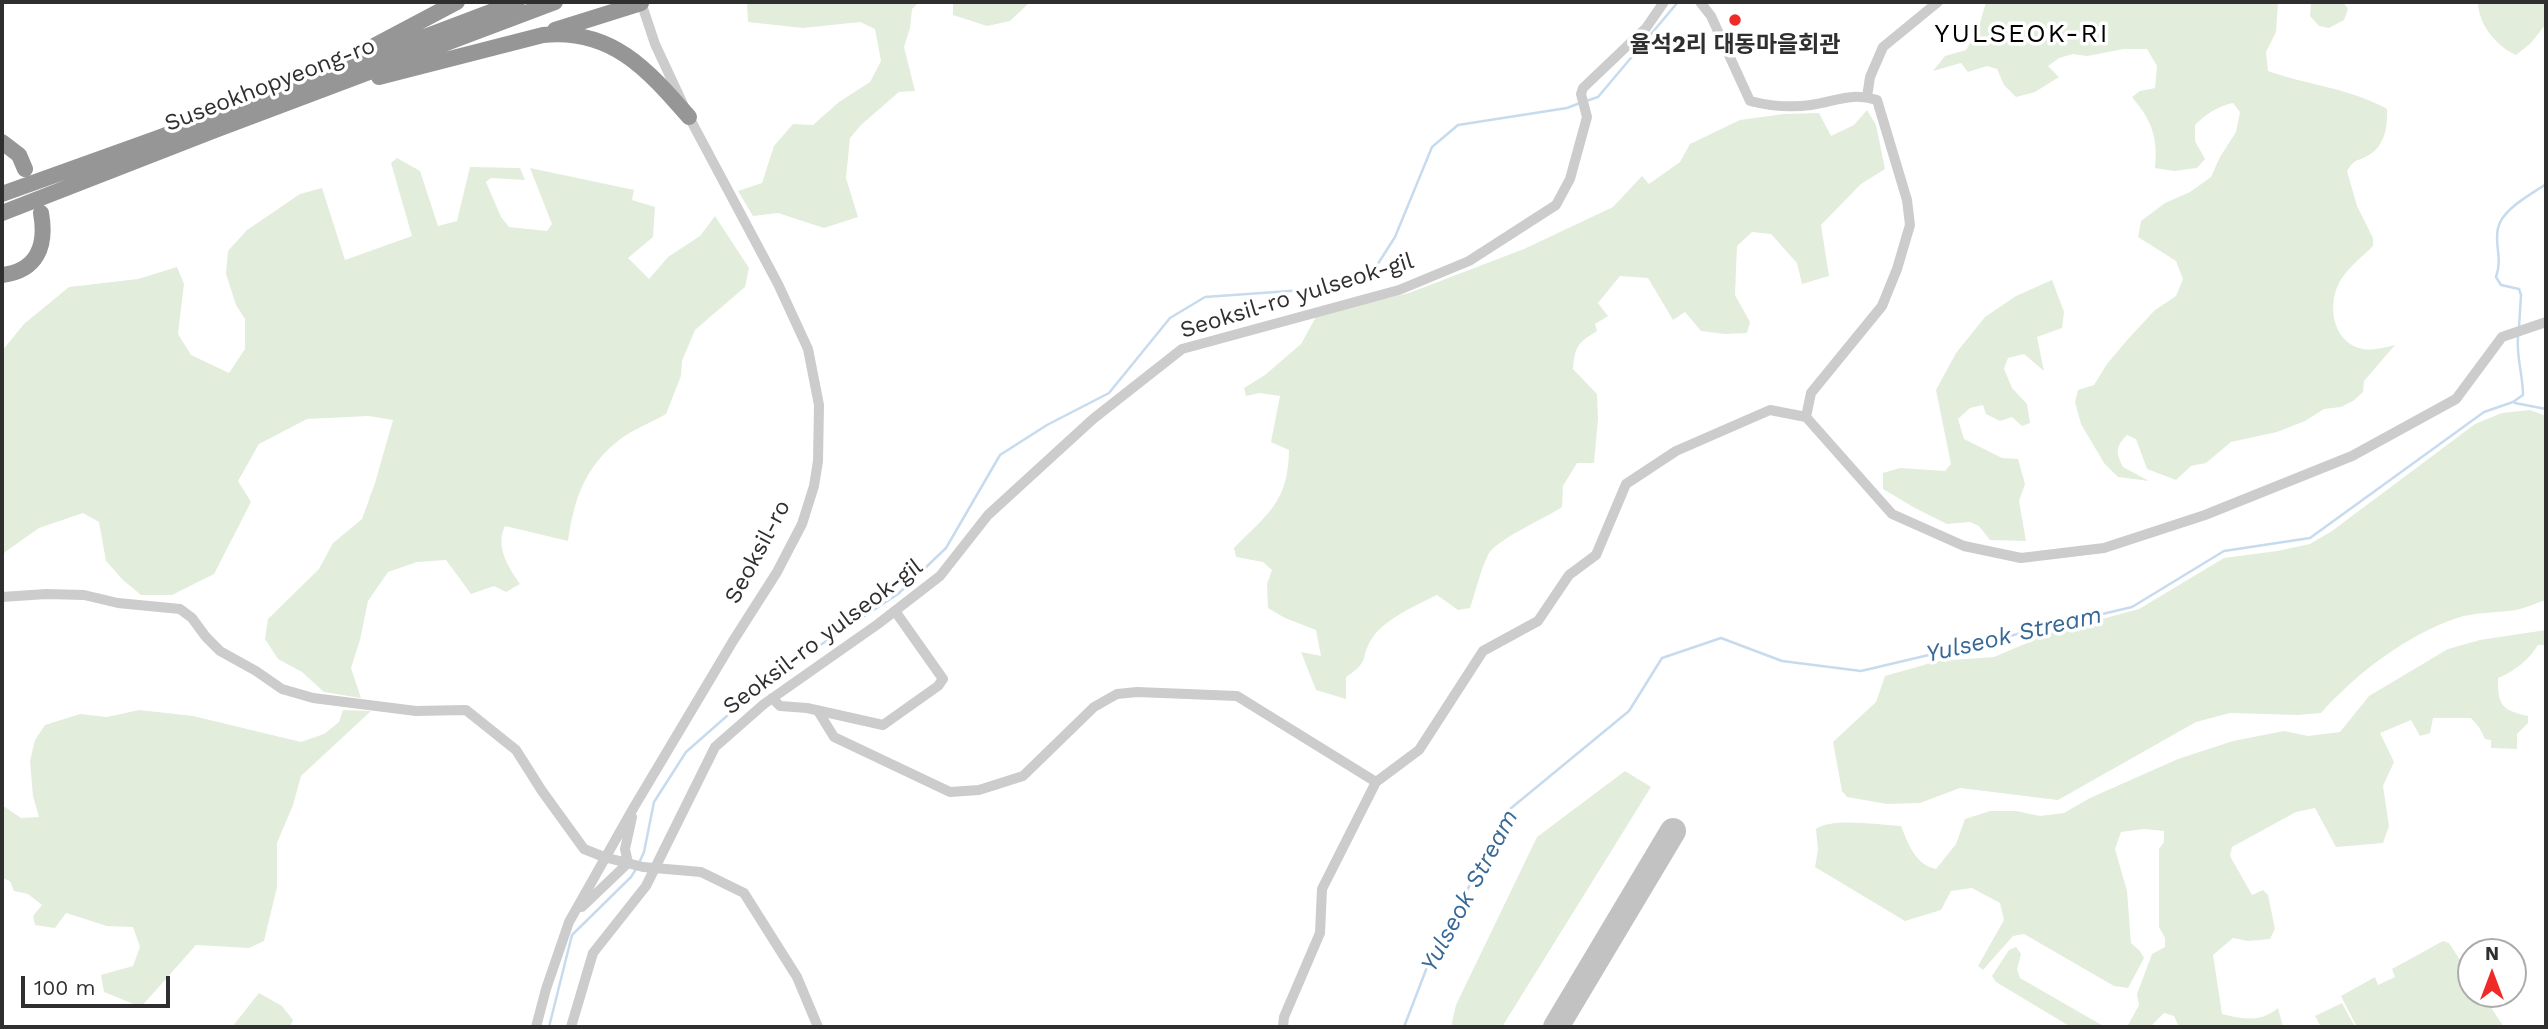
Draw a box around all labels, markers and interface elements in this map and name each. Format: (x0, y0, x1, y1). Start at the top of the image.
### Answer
marker: 율석2리 대동마을회관 (1727, 12, 1743, 28)
district label: YULSEOK-RI (1936, 18, 2108, 50)
place label: 율석2리 대동마을회관 (1630, 31, 1840, 59)
street label: Suseokhopyeong-ro (161, 32, 379, 138)
street label: Seoksil-ro yulseok-gil (1177, 247, 1417, 345)
street label: Seoksil-ro (719, 495, 797, 609)
street label: Seoksil-ro yulseok-gil (718, 553, 928, 721)
water label: Yulseok Stream (1923, 601, 2105, 669)
water label: Yulseok Stream (1415, 805, 1525, 977)
north arrow (2457, 938, 2527, 1008)
text: N (2485, 942, 2499, 965)
scale bar (24, 962, 173, 1006)
text: 100 m (34, 975, 96, 1000)

